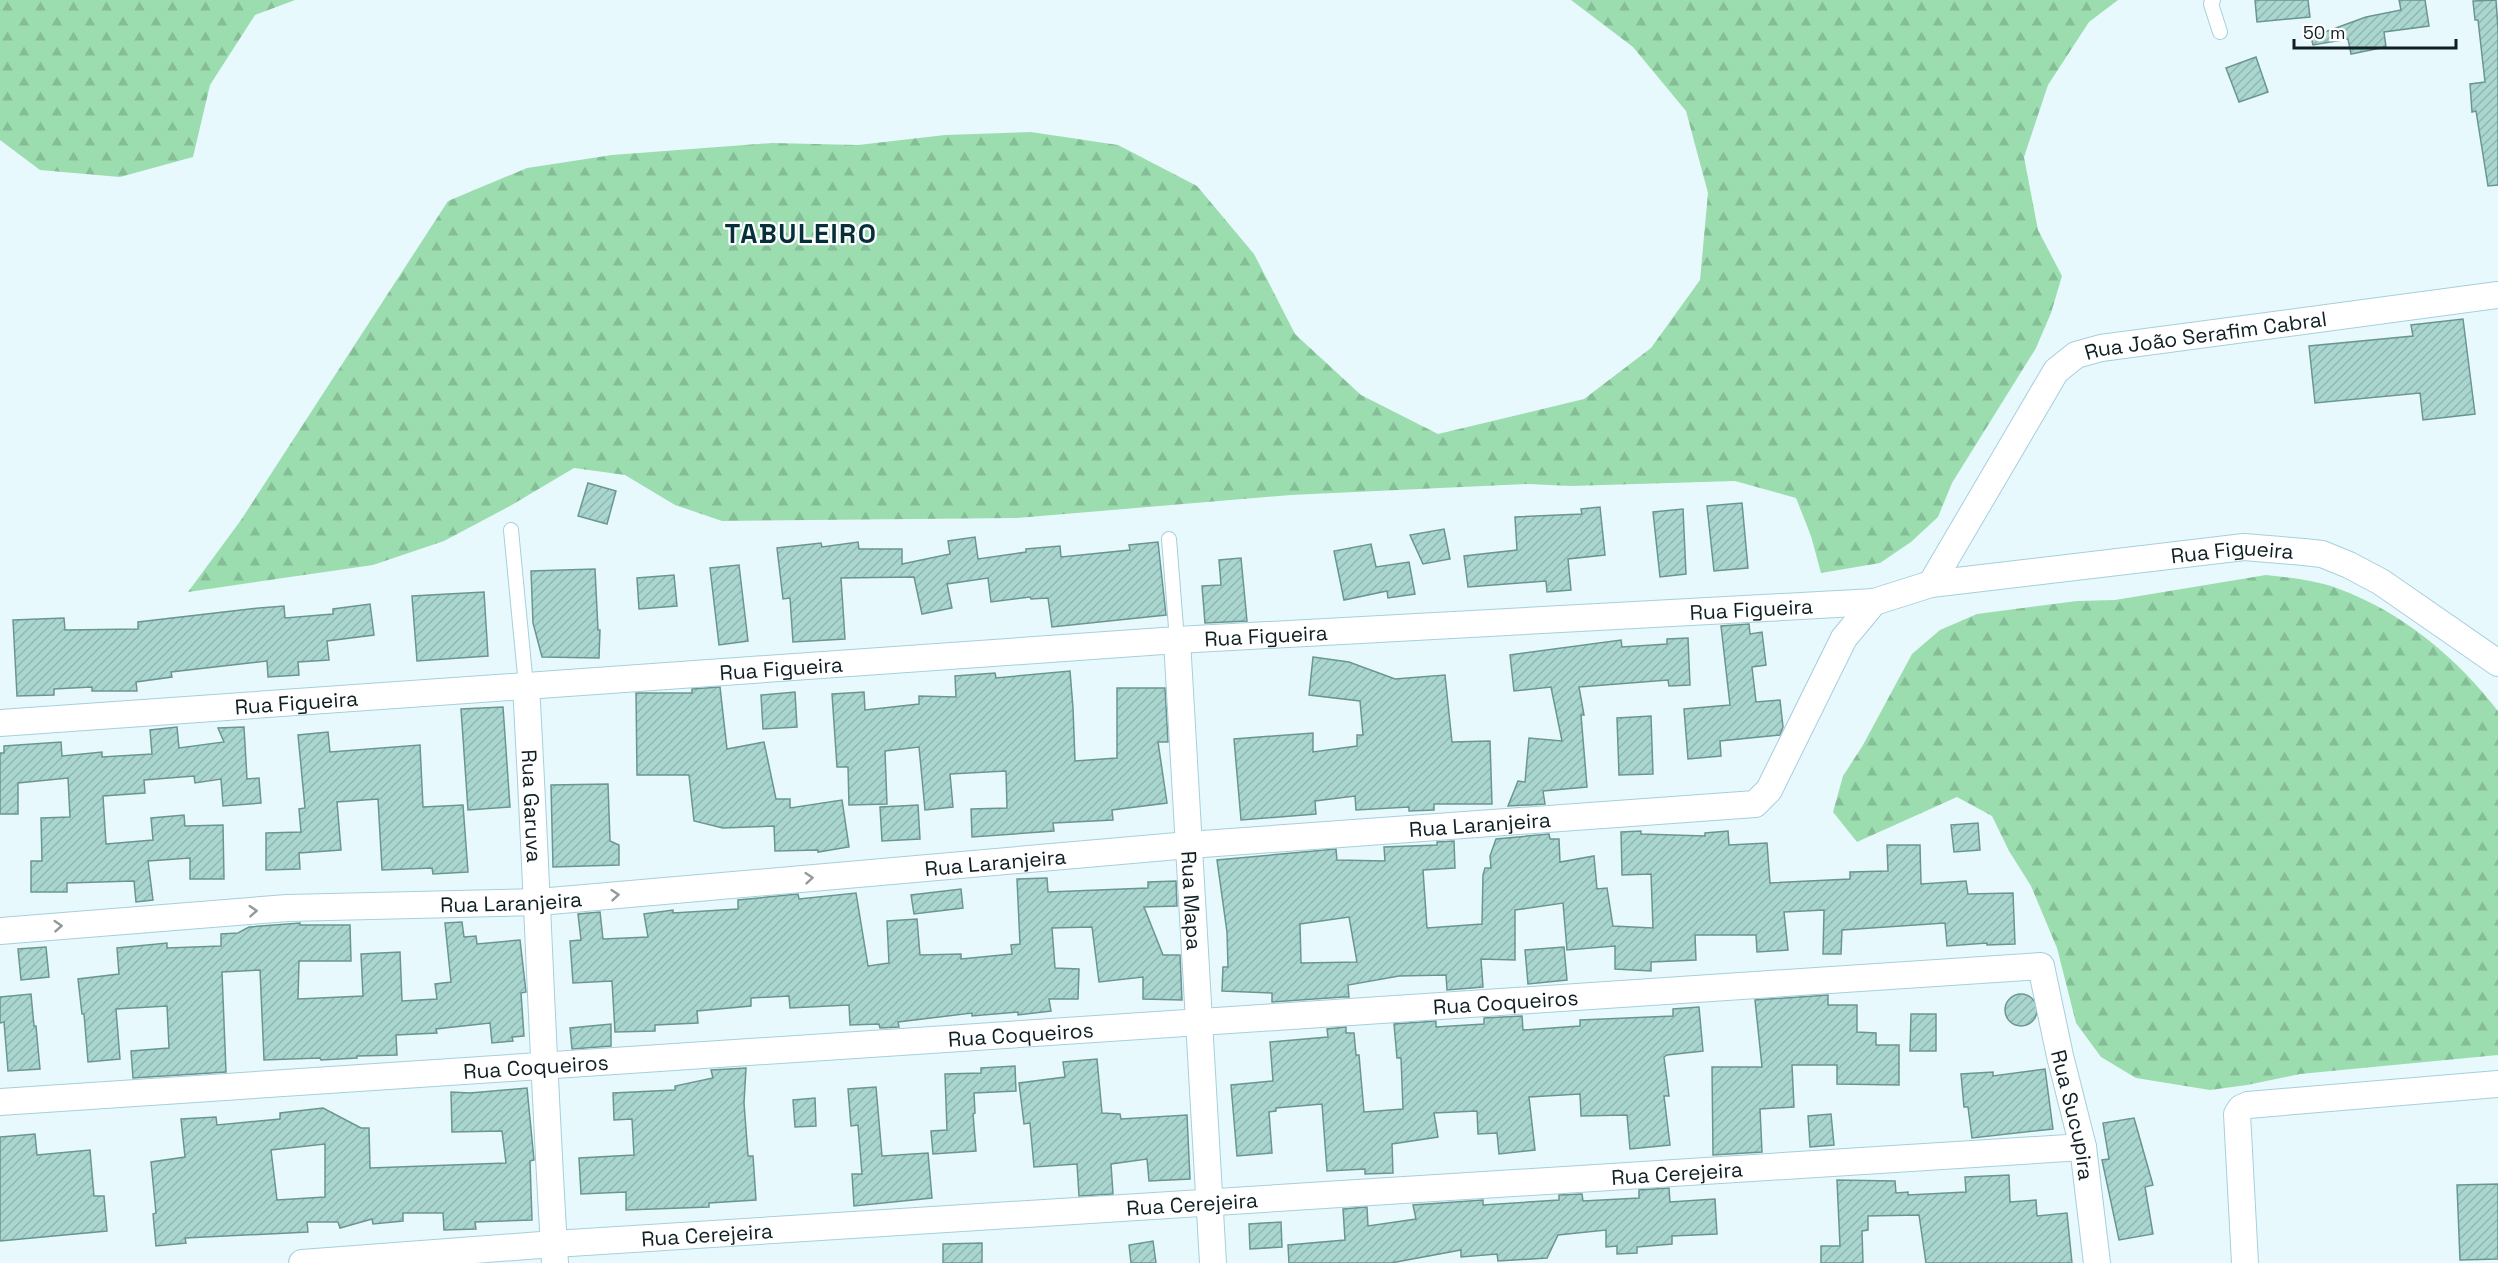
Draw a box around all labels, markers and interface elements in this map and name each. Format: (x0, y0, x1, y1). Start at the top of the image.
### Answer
scale bar (2294, 12, 2456, 50)
text: 50 m (2303, 21, 2345, 44)
district label: TABULEIRO (725, 216, 877, 251)
street label: Rua João Serafim Cabral (2081, 305, 2328, 365)
street label: Rua Figueira (2169, 534, 2295, 569)
street label: Rua Figueira (1689, 592, 1814, 626)
street label: Rua Figueira (1203, 618, 1328, 652)
street label: Rua Figueira (718, 650, 844, 686)
street label: Rua Figueira (234, 684, 359, 720)
street label: Rua Garuva (516, 749, 548, 863)
street label: Rua Laranjeira (1408, 805, 1552, 843)
street label: Rua Laranjeira (923, 842, 1067, 882)
street label: Rua Mapa (1176, 850, 1208, 951)
one-way arrow (805, 872, 814, 885)
street label: Rua Laranjeira (440, 885, 583, 918)
one-way arrow (611, 889, 620, 902)
one-way arrow (248, 905, 257, 918)
one-way arrow (54, 920, 63, 933)
street label: Rua Coqueiros (1432, 983, 1579, 1020)
street label: Rua Coqueiros (947, 1016, 1094, 1052)
street label: Rua Sucupira (2045, 1047, 2100, 1182)
street label: Rua Coqueiros (462, 1048, 609, 1085)
street label: Rua Cerejeira (1610, 1155, 1744, 1190)
street label: Rua Cerejeira (1125, 1186, 1259, 1221)
street label: Rua Cerejeira (640, 1217, 774, 1252)

